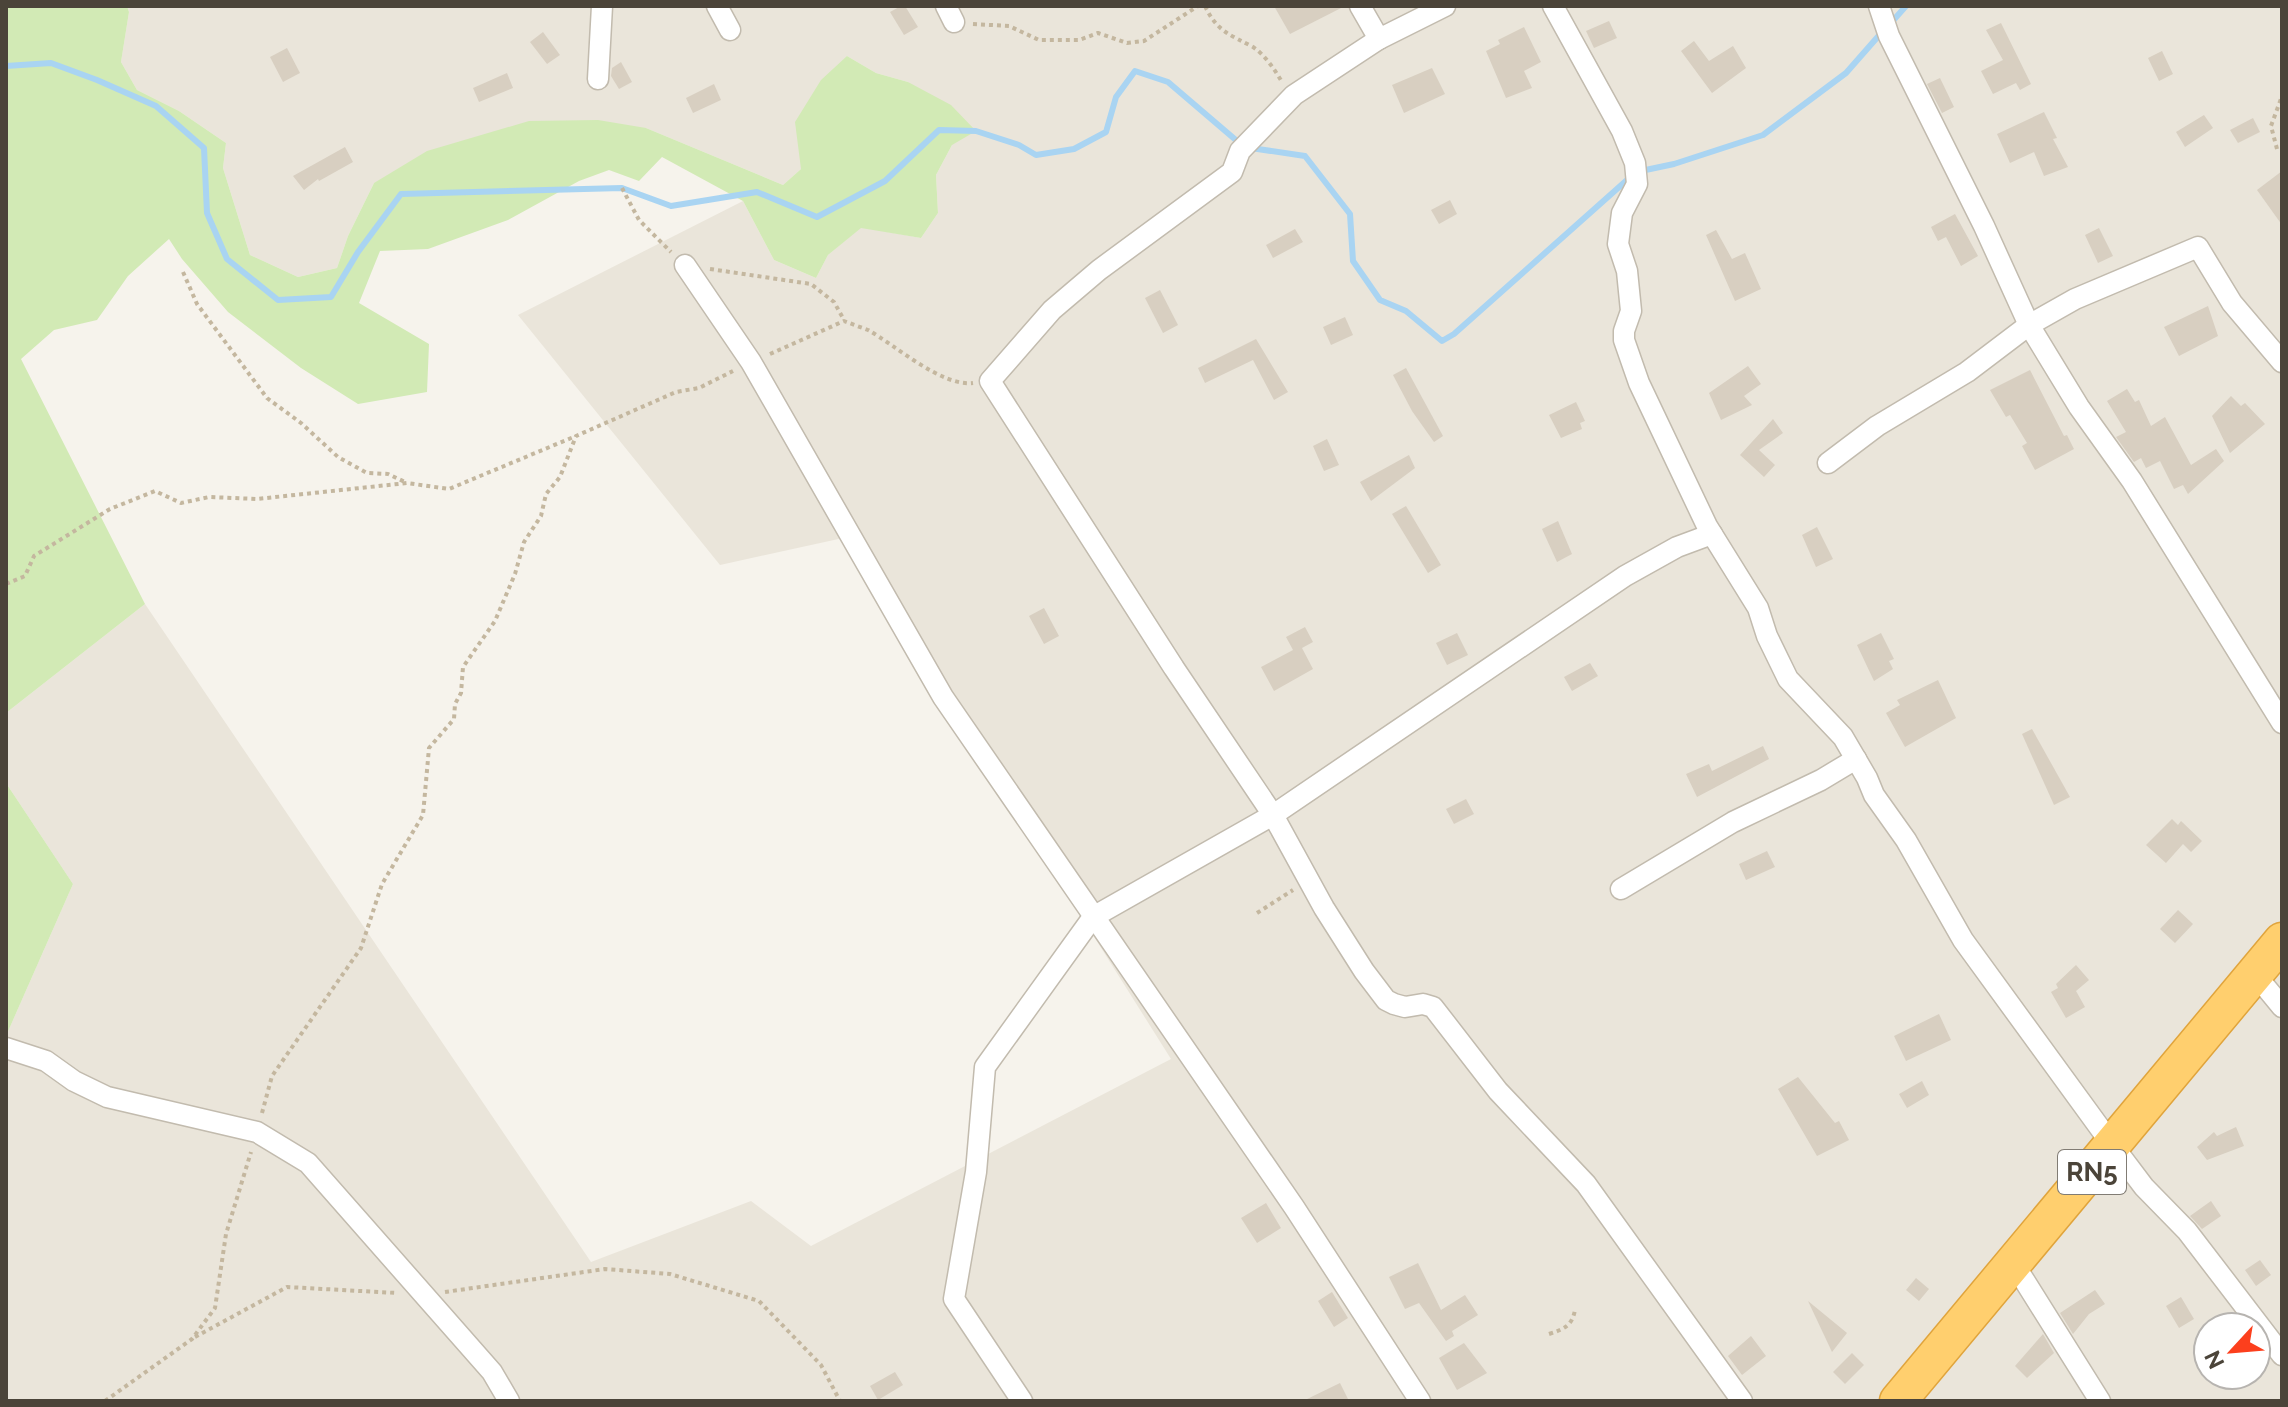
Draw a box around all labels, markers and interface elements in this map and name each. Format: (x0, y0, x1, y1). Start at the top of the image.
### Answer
road number: RN5 (2058, 1150, 2126, 1194)
north arrow (2192, 1311, 2272, 1391)
text: N (2199, 1347, 2229, 1373)

